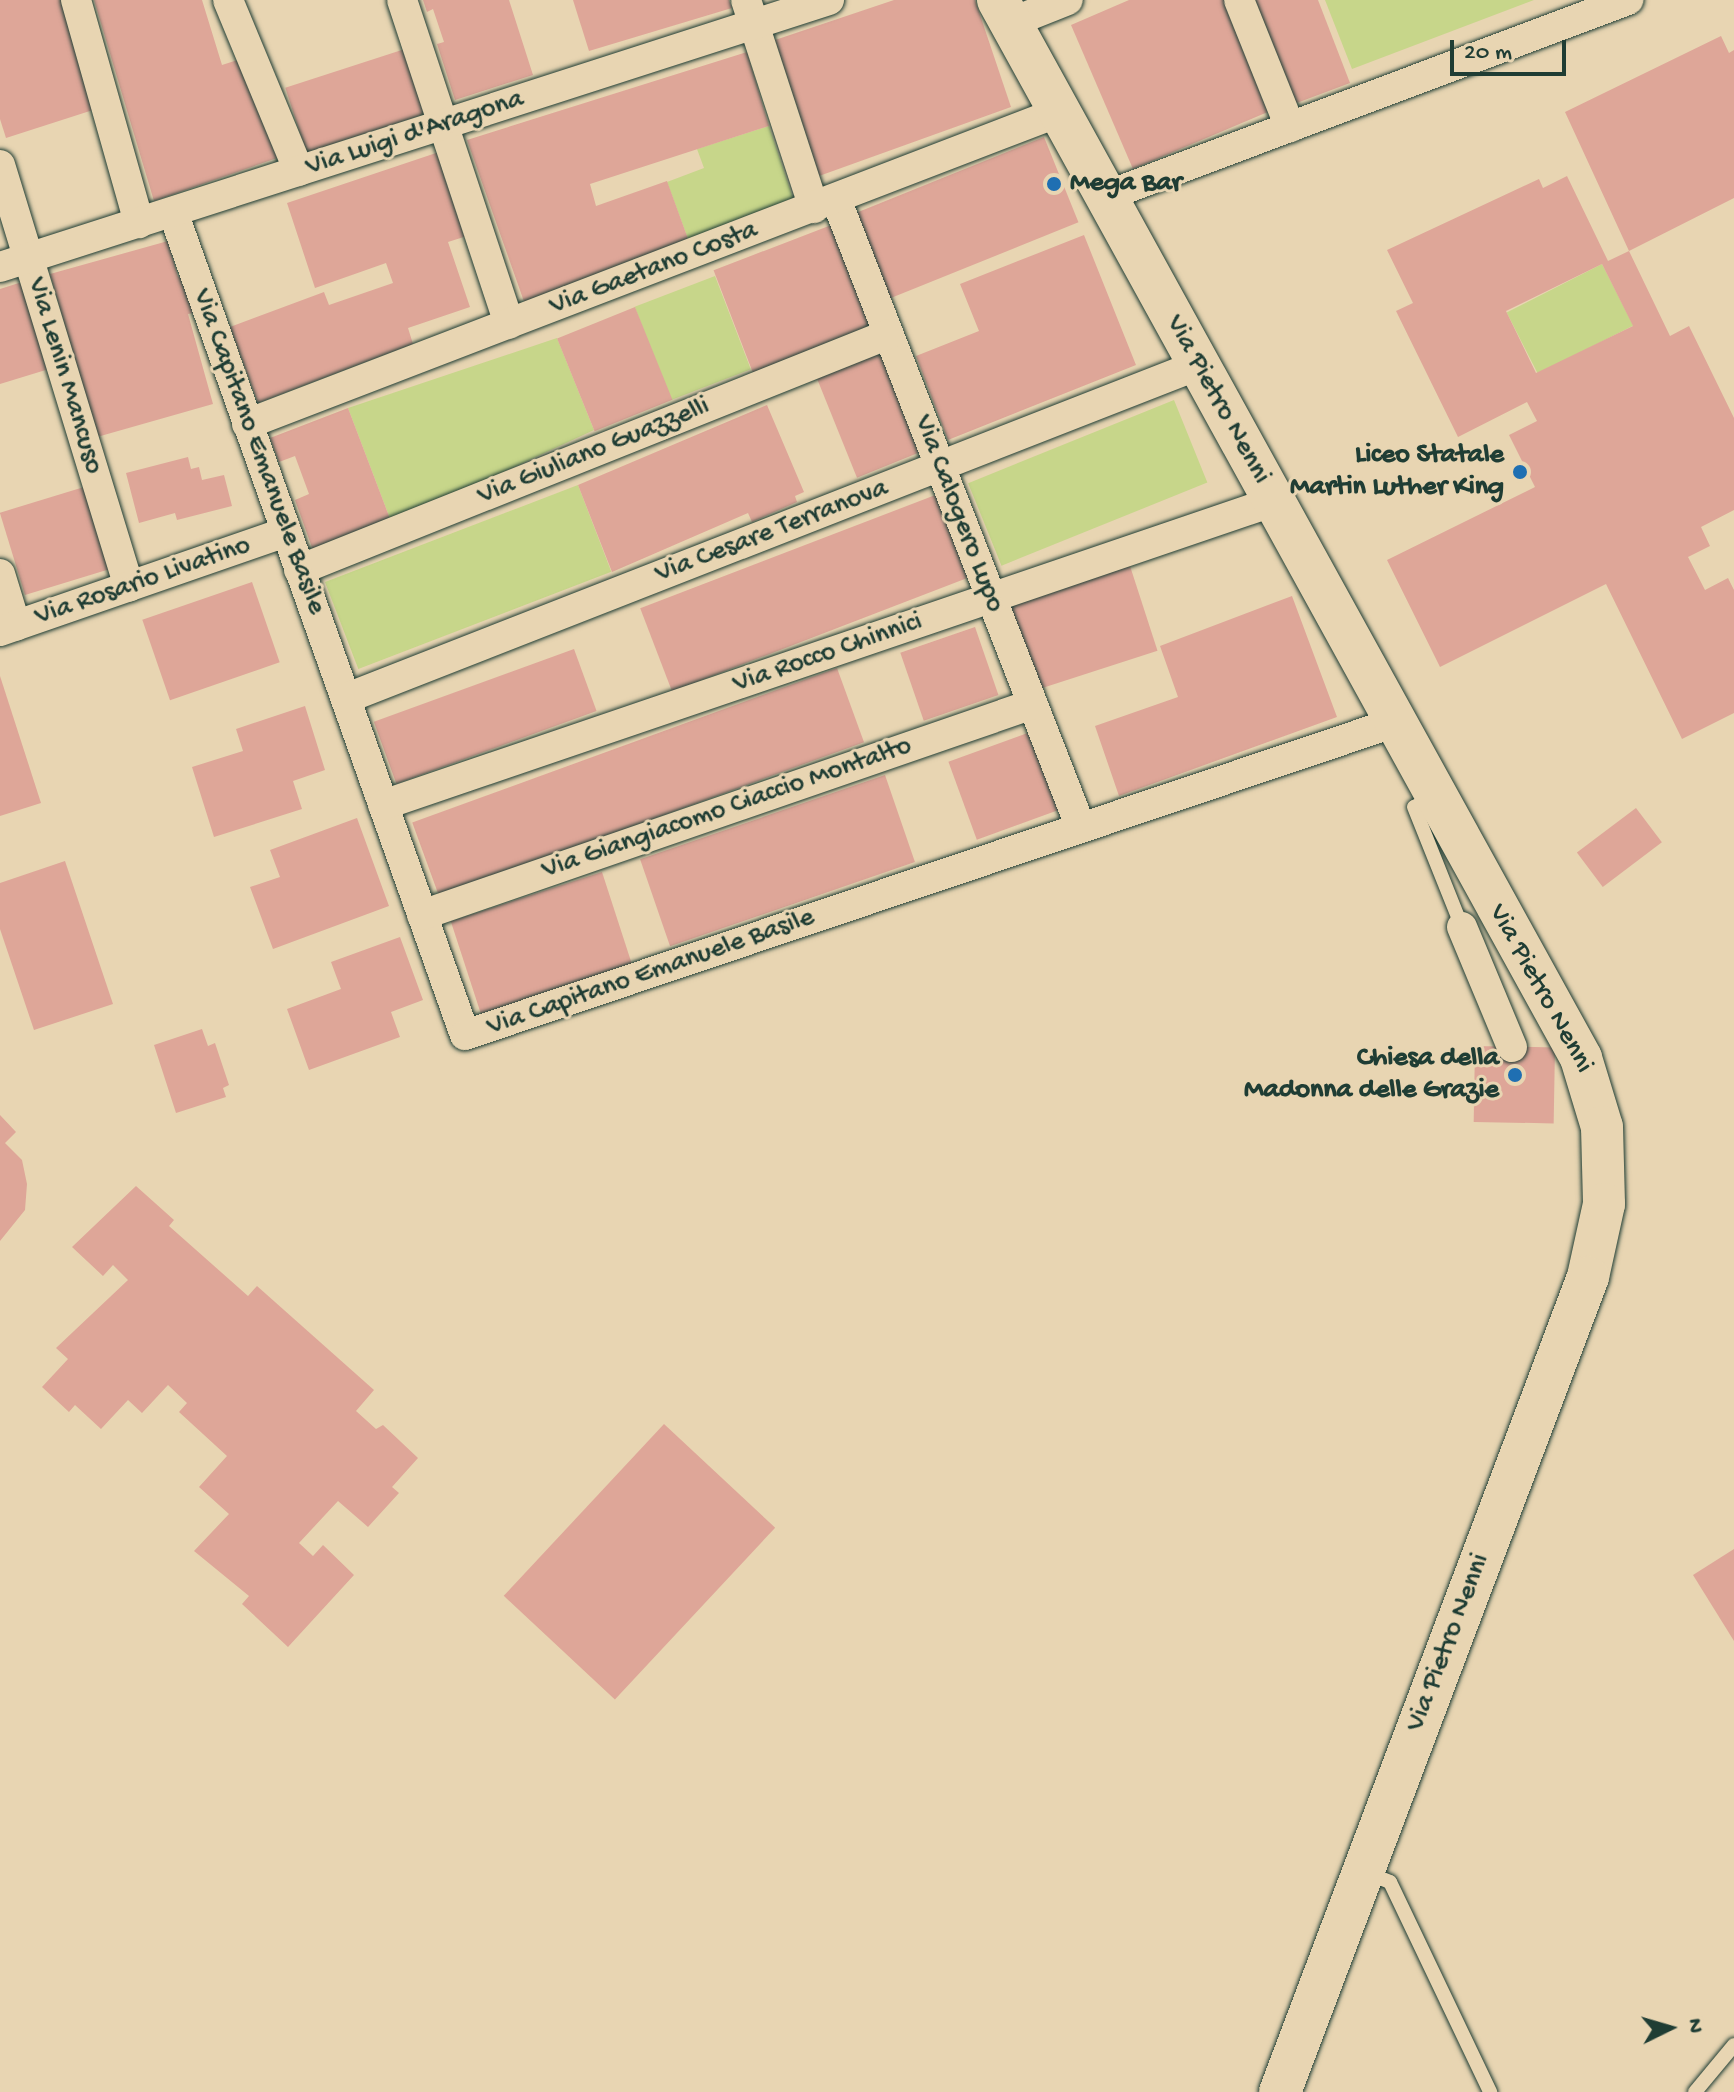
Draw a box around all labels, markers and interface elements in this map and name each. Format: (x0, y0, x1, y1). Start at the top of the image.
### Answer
scale bar (1454, 24, 1570, 74)
text: 20 m (1464, 39, 1512, 68)
street label: Via Luigi d'Aragona (302, 83, 528, 185)
place label: Mega Bar (1070, 167, 1182, 201)
marker: Mega Bar (1045, 175, 1063, 193)
street label: Via Gaetano Costa (545, 214, 763, 324)
street label: Via Lenin Mancuso (18, 274, 110, 478)
street label: Via Capitano Emanuele Basile (183, 285, 333, 619)
street label: Via Pietro Nenni (1157, 310, 1277, 490)
street label: Via Giuliano Guazzelli (473, 390, 715, 514)
street label: Via Calogero Lupo (905, 411, 1011, 617)
place label: Liceo Statale Martin Luther King (1290, 439, 1504, 505)
marker: Liceo Statale Martin Luther King (1511, 463, 1529, 481)
street label: Via Cesare Terranova (651, 472, 893, 592)
street label: Via Rosario Livatino (31, 529, 255, 635)
street label: Via Rocco Chinnici (729, 606, 927, 702)
street label: Via Giangiacomo Ciaccio Montalto (538, 730, 916, 888)
street label: Via Pietro Nenni (1480, 899, 1600, 1079)
street label: Via Capitano Emanuele Basile (483, 901, 819, 1045)
place label: Chiesa della Madonna delle Grazie (1244, 1042, 1499, 1108)
marker: Chiesa della Madonna delle Grazie (1506, 1066, 1524, 1084)
street label: Via Pietro Nenni (1400, 1549, 1498, 1737)
north arrow (1630, 1988, 1710, 2068)
text: N (1680, 2018, 1707, 2034)

